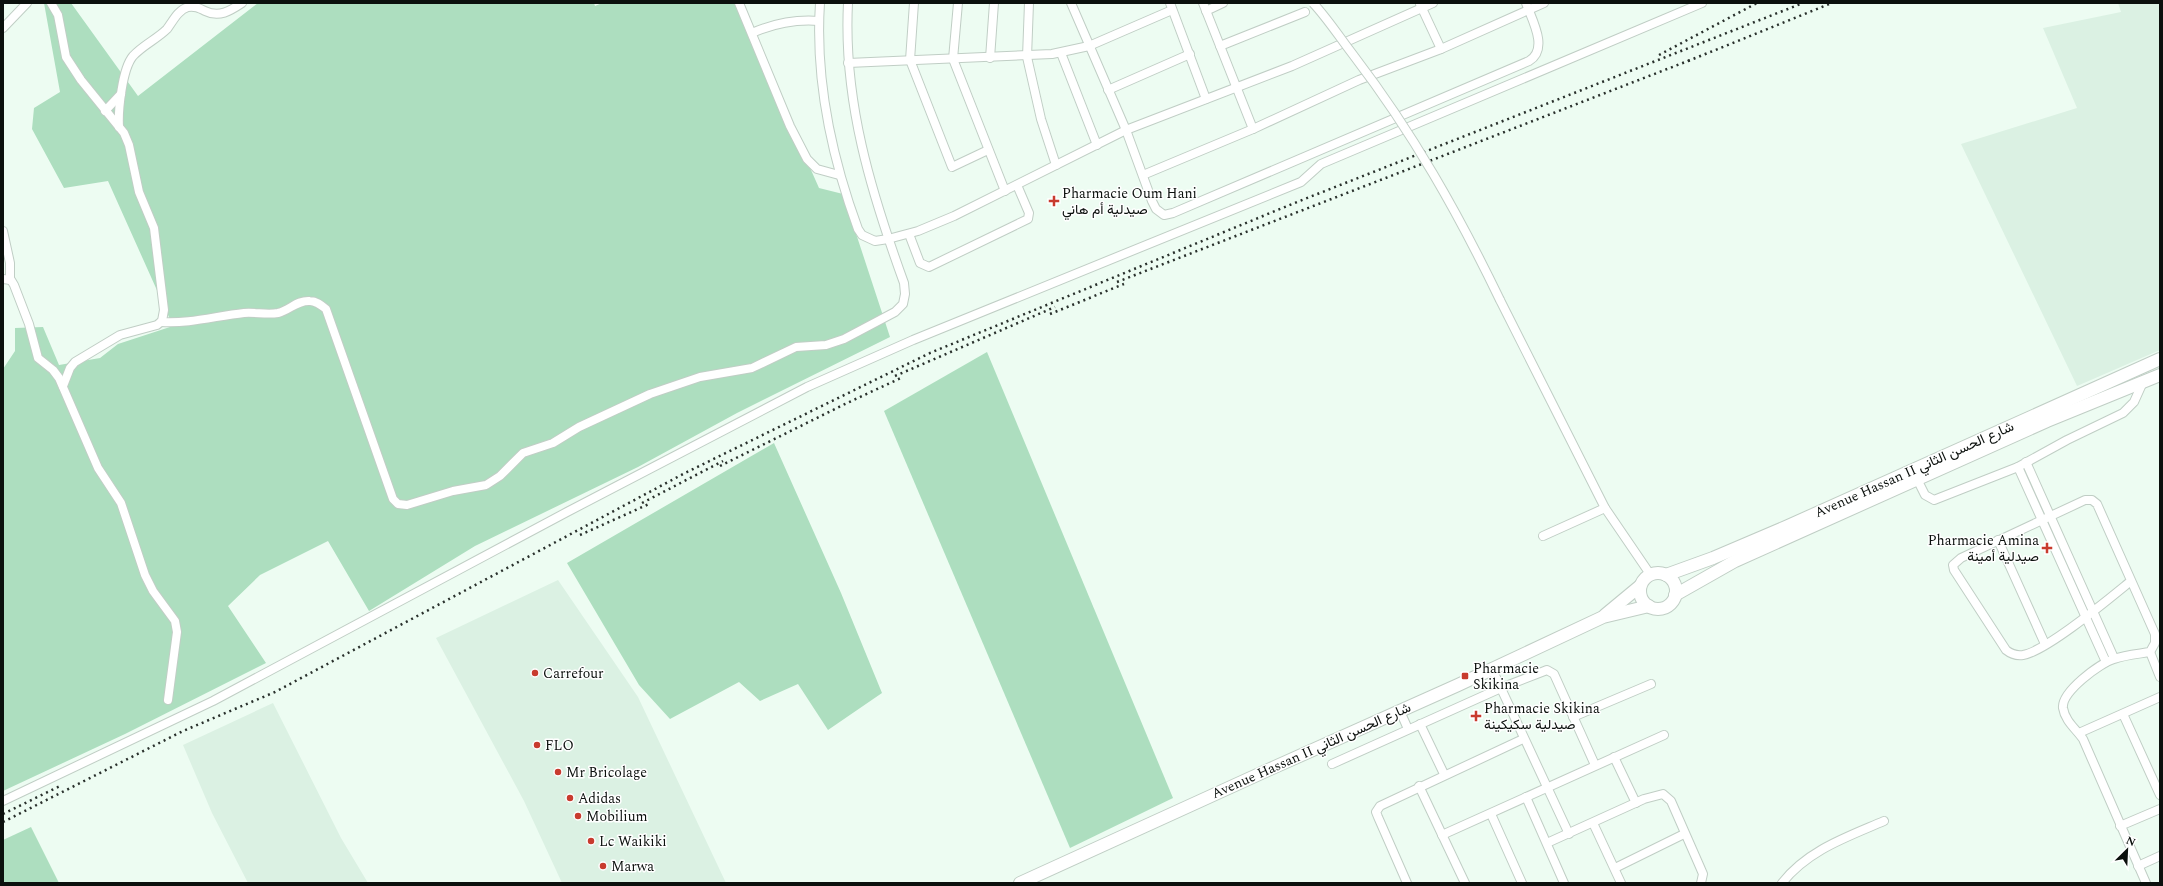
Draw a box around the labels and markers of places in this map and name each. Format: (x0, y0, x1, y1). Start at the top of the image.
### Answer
place label: Pharmacie Oum Hani صيدلية أم هاني (1062, 183, 1197, 221)
marker: Pharmacie Oum Hani صيدلية أم هاني (1049, 196, 1059, 206)
place label: Pharmacie Amina صيدلية أمينة (1928, 530, 2039, 567)
marker: Pharmacie Amina صيدلية أمينة (2042, 543, 2052, 553)
place label: Pharmacie Skikina (1473, 658, 1539, 695)
place label: Carrefour (543, 663, 604, 684)
marker: Carrefour (530, 668, 540, 678)
marker: Pharmacie Skikina (1460, 671, 1470, 681)
place label: Pharmacie Skikina صيدلية سكيكينة (1484, 698, 1600, 735)
marker: Pharmacie Skikina صيدلية سكيكينة (1471, 711, 1481, 721)
place label: FLO (545, 735, 574, 756)
marker: FLO (532, 740, 542, 750)
place label: Mr Bricolage (566, 762, 647, 783)
marker: Mr Bricolage (553, 767, 563, 777)
place label: Adidas (578, 788, 621, 809)
marker: Adidas (565, 793, 575, 803)
place label: Mobilium (586, 806, 648, 827)
marker: Mobilium (573, 811, 583, 821)
place label: Lc Waikiki (599, 831, 667, 852)
marker: Lc Waikiki (586, 836, 596, 846)
place label: Marwa (611, 856, 654, 877)
marker: Marwa (598, 861, 608, 871)

